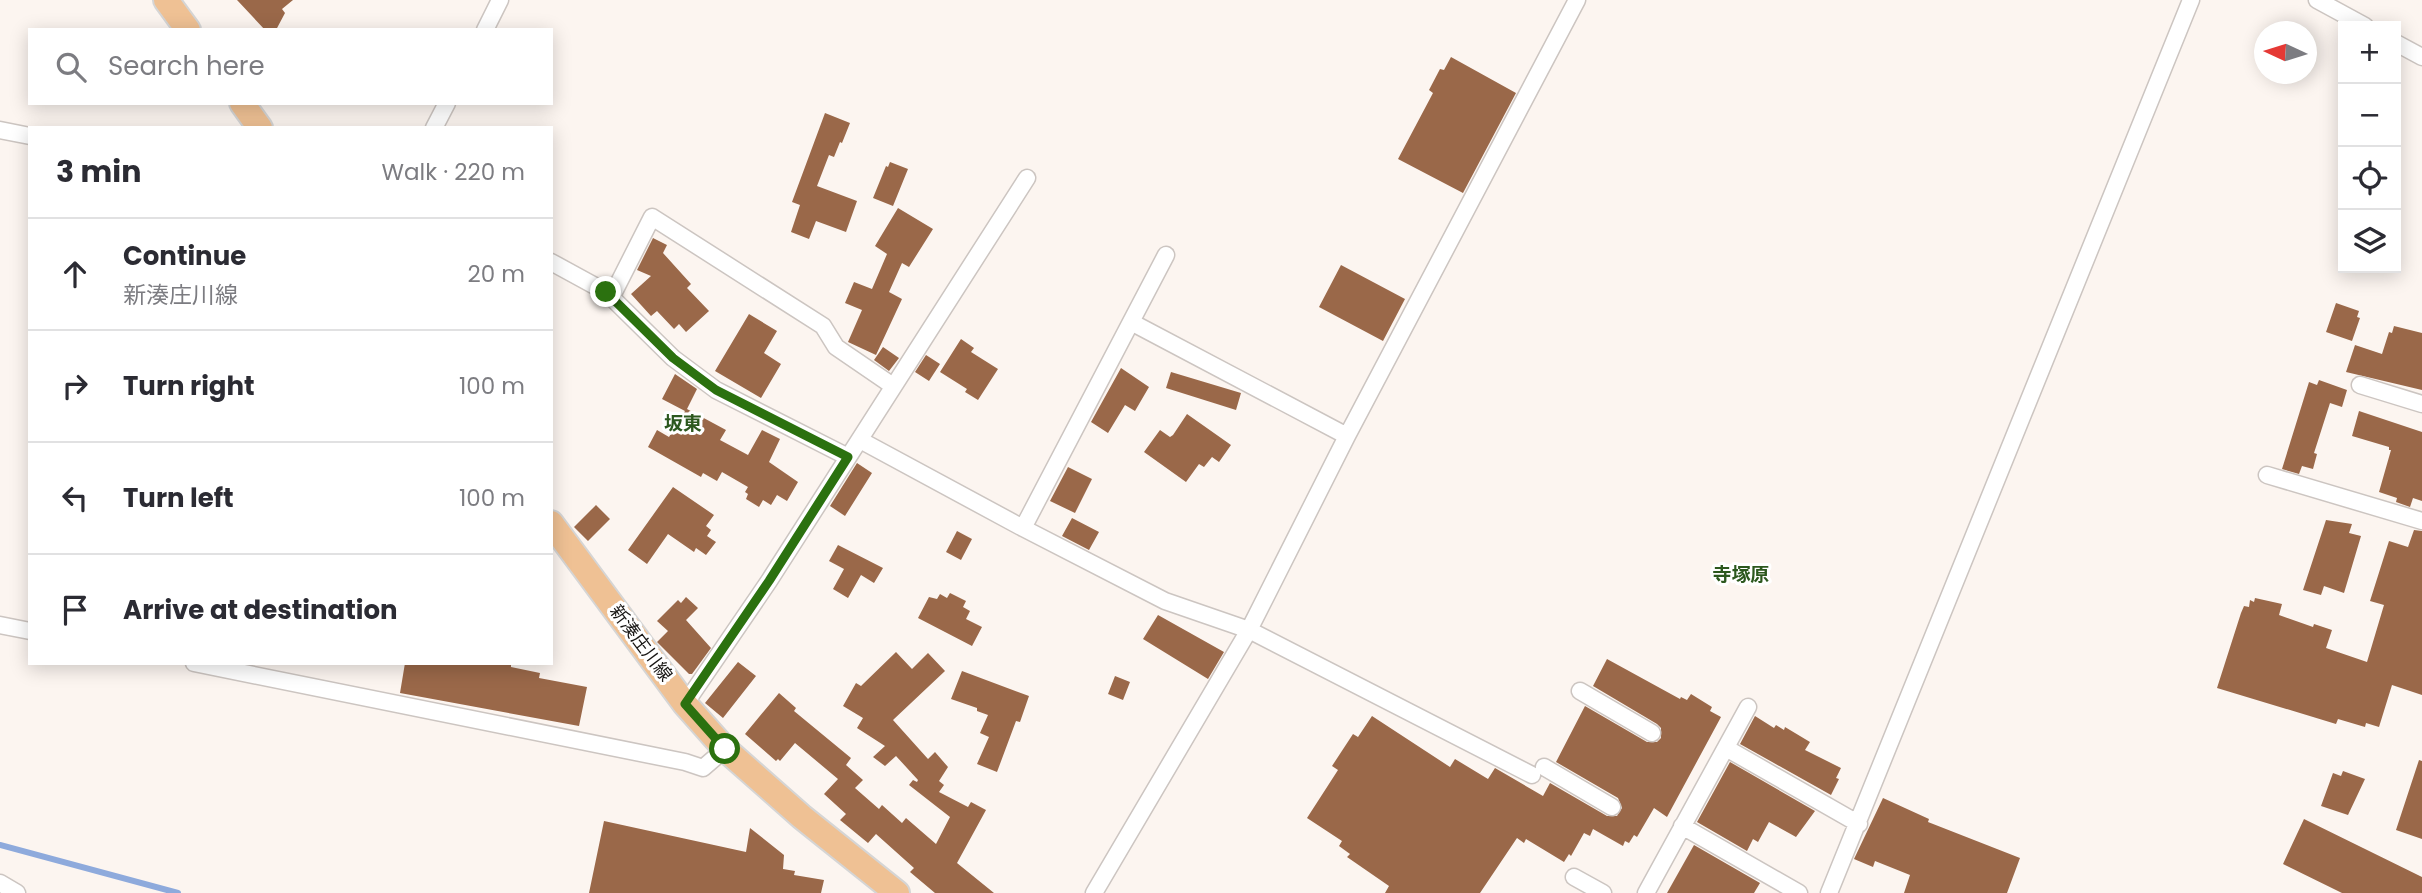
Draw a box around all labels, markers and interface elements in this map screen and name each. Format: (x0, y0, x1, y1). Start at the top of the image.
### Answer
north arrow (2254, 21, 2317, 84)
map controls (2338, 21, 2401, 273)
button: + (2338, 21, 2401, 84)
search box (28, 28, 553, 105)
icon: search (52, 48, 90, 86)
text: Search here (108, 48, 265, 84)
button: − (2338, 84, 2401, 147)
button: locate (2338, 147, 2401, 210)
text: 3 min (56, 150, 141, 193)
text: Walk · 220 m (382, 156, 525, 188)
button: layers (2338, 210, 2401, 273)
text: Continue (123, 238, 246, 274)
icon: ahead (56, 255, 94, 293)
text: 20 m (467, 258, 525, 290)
route end (590, 276, 621, 307)
text: 新湊庄川線 (123, 279, 238, 311)
icon: right (56, 367, 94, 405)
text: Turn right (123, 368, 255, 404)
text: 100 m (459, 370, 525, 402)
district label: 坂東 (664, 410, 702, 437)
icon: left (56, 479, 94, 517)
text: Turn left (123, 480, 234, 516)
text: 100 m (459, 482, 525, 514)
district label: 寺塚原 (1712, 561, 1770, 588)
icon: arrive (56, 591, 94, 629)
text: Arrive at destination (123, 592, 398, 628)
street label: 新湊庄川線 (604, 599, 678, 686)
route start (709, 733, 740, 764)

